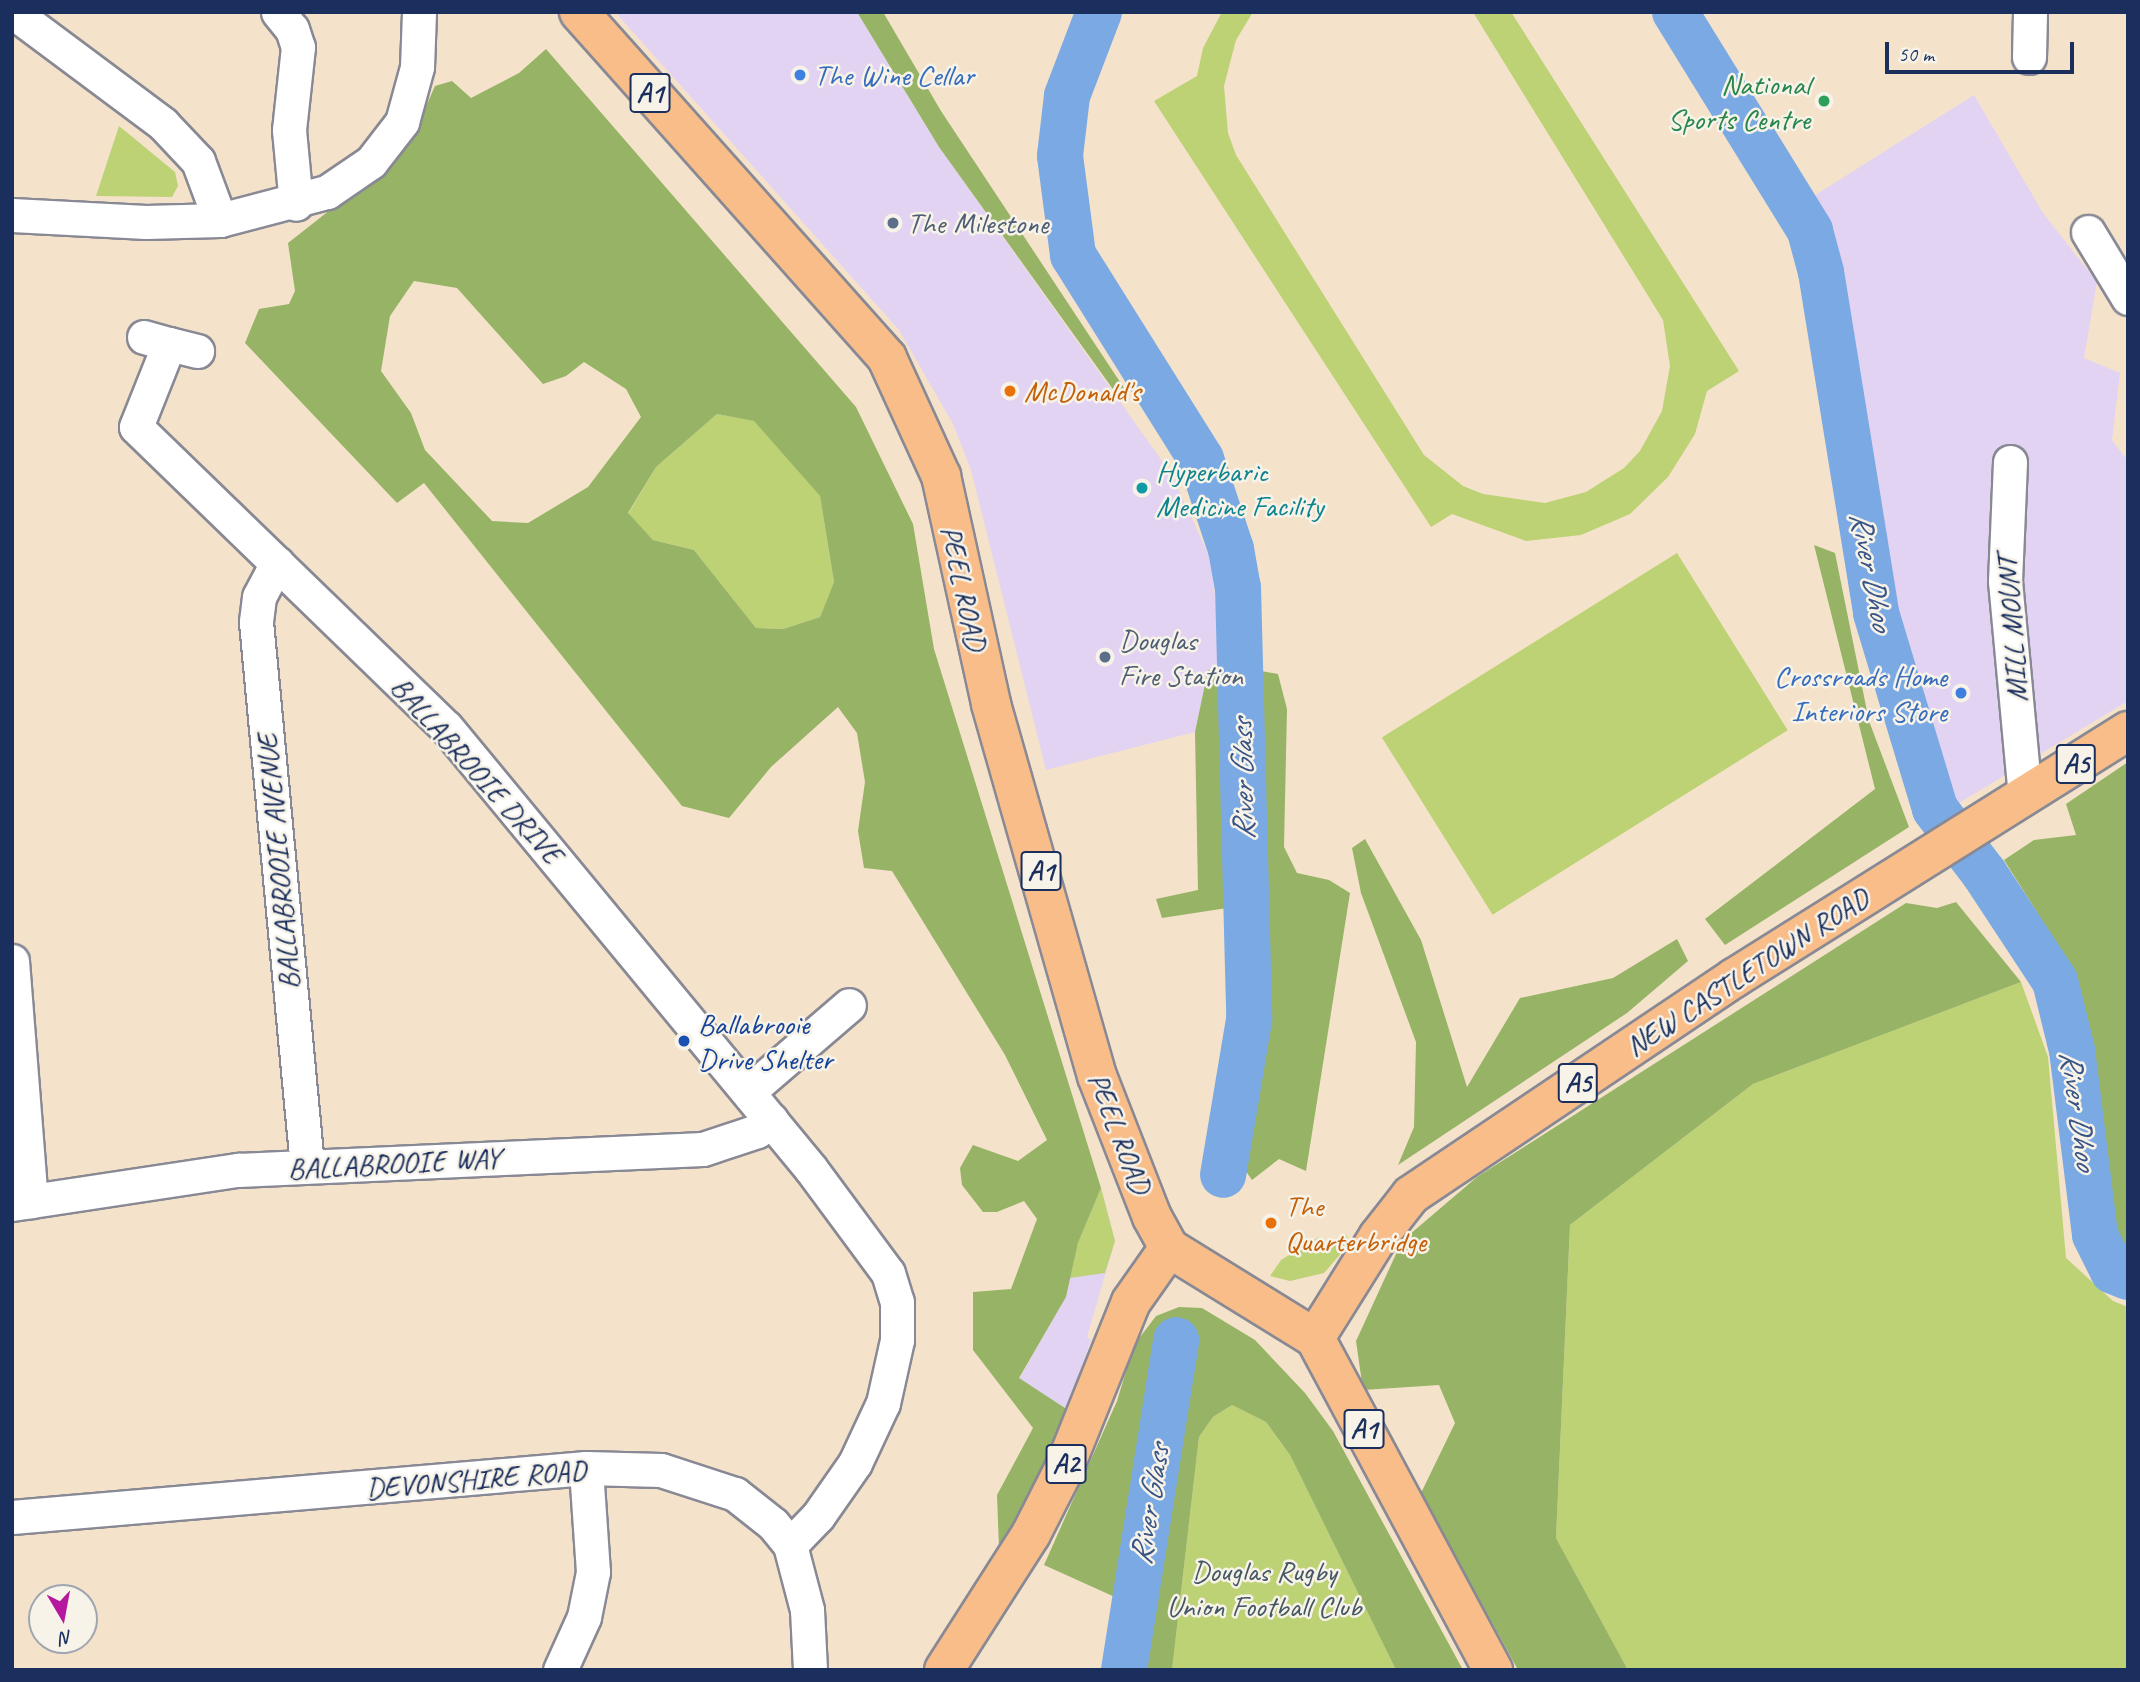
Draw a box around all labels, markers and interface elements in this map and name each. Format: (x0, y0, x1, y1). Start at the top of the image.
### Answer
scale bar (1888, 28, 2077, 72)
text: 50 m (1898, 41, 1934, 67)
place label: The Wine Cellar (814, 57, 975, 93)
place label: National Sports Centre (1667, 66, 1810, 136)
marker: The Wine Cellar (792, 67, 808, 83)
road number: A1 (629, 68, 671, 118)
marker: National Sports Centre (1816, 93, 1832, 109)
place label: The Milestone (907, 205, 1049, 241)
marker: The Milestone (885, 215, 901, 231)
place label: McDonald's (1024, 373, 1140, 409)
marker: McDonald's (1002, 383, 1018, 399)
place label: Hyperbaric Medicine Facility (1156, 453, 1324, 524)
marker: Hyperbaric Medicine Facility (1134, 480, 1150, 496)
water label: River Dhoo (1841, 508, 1901, 634)
street label: PEEL ROAD (933, 521, 995, 655)
street label: MILL MOUNT (1989, 555, 2035, 703)
place label: Douglas Fire Station (1119, 622, 1244, 692)
marker: Douglas Fire Station (1097, 649, 1113, 665)
place label: Crossroads Home Interiors Store (1774, 658, 1947, 728)
street label: BALLABROOIE DRIVE (383, 669, 571, 871)
marker: Crossroads Home Interiors Store (1953, 685, 1969, 701)
water label: River Glass (1223, 719, 1263, 841)
street label: BALLABROOIE AVENUE (249, 733, 307, 991)
road number: A5 (2055, 740, 2097, 788)
road number: A1 (1020, 846, 1062, 896)
street label: NEW CASTLETOWN ROAD (1619, 880, 1875, 1064)
place label: Ballabrooie Drive Shelter (698, 1006, 834, 1076)
marker: Ballabrooie Drive Shelter (676, 1033, 692, 1049)
water label: River Dhoo (2051, 1048, 2105, 1172)
road number: A5 (1557, 1058, 1599, 1108)
street label: PEEL ROAD (1080, 1067, 1160, 1199)
street label: BALLABROOIE WAY (286, 1139, 502, 1187)
place label: The Quarterbridge (1285, 1188, 1426, 1258)
marker: The Quarterbridge (1263, 1215, 1279, 1231)
road number: A1 (1343, 1404, 1385, 1454)
road number: A2 (1045, 1440, 1087, 1488)
water label: River Glass (1122, 1442, 1178, 1568)
street label: DEVONSHIRE ROAD (364, 1451, 588, 1507)
park label: Douglas Rugby Union Football Club (1166, 1553, 1362, 1624)
north arrow (28, 1584, 98, 1654)
text: N (58, 1625, 74, 1651)

